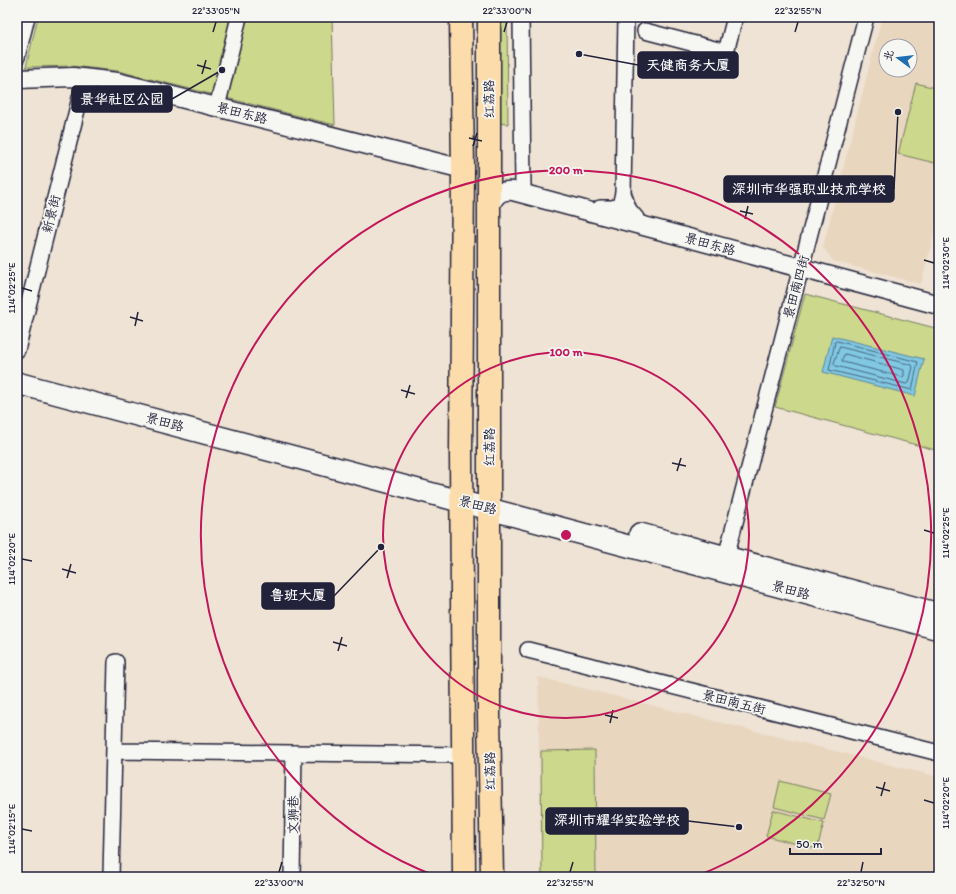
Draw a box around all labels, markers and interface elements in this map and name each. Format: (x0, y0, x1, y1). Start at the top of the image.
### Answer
text: 22°33'05"N (192, 4, 240, 17)
text: 22°33'00"N (483, 4, 532, 17)
text: 22°32'55"N (775, 4, 822, 17)
north arrow (878, 38, 918, 78)
text: 北 (881, 49, 897, 63)
callout: 天健商务大厦 (638, 52, 738, 78)
text: 天健商务大厦 (646, 57, 730, 74)
street label: 红荔路 (481, 79, 497, 119)
callout: 景华社区公园 (72, 86, 172, 112)
text: 景华社区公园 (80, 91, 164, 108)
street label: 景田东路 (215, 99, 269, 127)
text: 200 m (549, 163, 584, 177)
callout: 深圳市华强职业技术学校 (724, 176, 894, 202)
text: 深圳市华强职业技术学校 (732, 181, 886, 198)
street label: 新景街 (39, 193, 63, 235)
street label: 景田东路 (683, 230, 737, 258)
text: 114°02'30"E (939, 236, 952, 289)
street label: 景田南四街 (780, 254, 812, 320)
text: 114°02'25"E (5, 262, 18, 314)
text: 100 m (549, 345, 583, 359)
street label: 景田路 (144, 410, 186, 434)
street label: 红荔路 (482, 427, 497, 467)
street label: 景田路 (457, 493, 499, 517)
text: 114°02'25"E (939, 507, 952, 559)
centre of rings (559, 528, 573, 542)
text: 114°02'20"E (5, 532, 18, 585)
street label: 景田路 (770, 578, 812, 602)
callout: 鲁班大厦 (262, 583, 334, 609)
text: 鲁班大厦 (270, 587, 326, 604)
street label: 景田南五街 (701, 687, 767, 717)
street label: 红荔路 (482, 751, 498, 791)
text: 114°02'20"E (939, 776, 952, 829)
street label: 文狮巷 (285, 795, 301, 835)
text: 114°02'15"E (5, 803, 18, 854)
callout: 深圳市耀华实验学校 (546, 808, 688, 834)
text: 深圳市耀华实验学校 (554, 812, 680, 829)
scale bar (790, 830, 881, 856)
text: 50 m (796, 837, 822, 851)
text: 22°33'00"N (255, 876, 304, 889)
text: 22°32'55"N (547, 876, 594, 889)
text: 22°32'50"N (837, 876, 885, 889)

